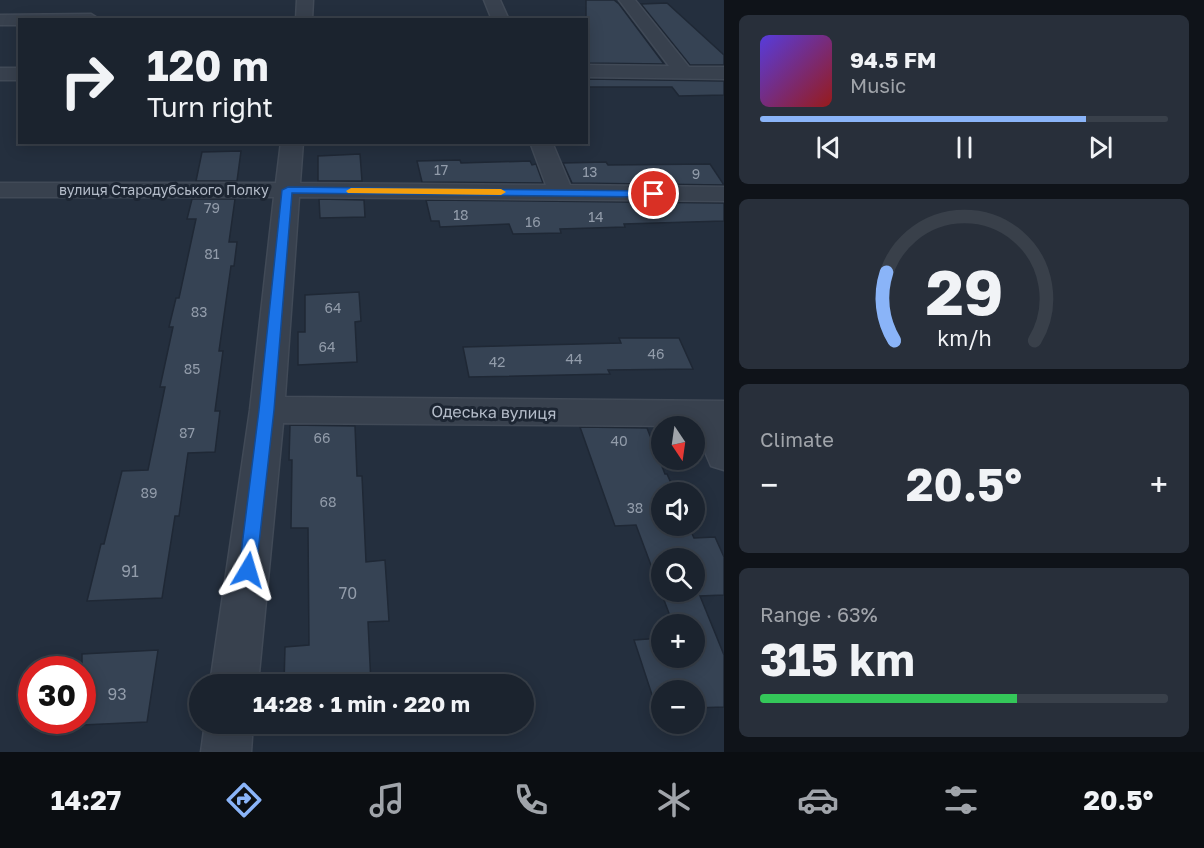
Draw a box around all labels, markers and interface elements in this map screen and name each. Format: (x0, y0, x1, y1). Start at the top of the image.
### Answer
text: 120 m (147, 40, 269, 90)
icon: right (48, 42, 126, 120)
text: 94.5 FM (850, 46, 936, 73)
text: Music (850, 73, 906, 97)
text: Turn right (147, 91, 273, 123)
icon: previous (812, 131, 845, 164)
icon: pause (948, 131, 981, 164)
icon: next (1084, 131, 1117, 164)
house number: 17 (434, 161, 448, 178)
house number: 13 (583, 163, 597, 180)
house number: 9 (692, 165, 700, 182)
pin (628, 168, 679, 219)
icon: arrive (637, 177, 670, 210)
street label: вулиця Стародубського Полку (59, 181, 269, 198)
house number: 79 (204, 199, 220, 216)
house number: 18 (453, 206, 469, 223)
house number: 14 (588, 208, 604, 225)
house number: 16 (525, 213, 541, 230)
house number: 81 (204, 245, 220, 262)
text: 29 (925, 254, 1003, 329)
house number: 64 (324, 299, 342, 316)
house number: 83 (191, 303, 207, 320)
text: km/h (937, 325, 991, 351)
house number: 64 (318, 338, 336, 355)
house number: 46 (647, 345, 665, 362)
house number: 44 (565, 350, 583, 367)
house number: 42 (489, 353, 505, 370)
house number: 85 (184, 360, 200, 377)
street label: Одеська вулиця (431, 401, 557, 423)
north arrow (651, 416, 705, 470)
map controls (651, 416, 705, 734)
house number: 87 (179, 424, 195, 441)
text: Climate (760, 427, 834, 451)
house number: 66 (314, 429, 330, 446)
house number: 40 (610, 432, 628, 449)
text: 20.5° (906, 457, 1022, 511)
text: − (760, 465, 778, 504)
text: + (1150, 465, 1168, 504)
button: sound (651, 482, 705, 536)
house number: 89 (140, 484, 158, 501)
house number: 68 (319, 493, 337, 510)
house number: 38 (627, 499, 643, 516)
position arrow (216, 538, 280, 602)
button: search (651, 548, 705, 602)
house number: 91 (121, 561, 139, 581)
house number: 70 (339, 583, 357, 603)
text: Range · 63% (760, 602, 878, 626)
button: + (651, 614, 705, 668)
text: 315 km (760, 632, 915, 686)
speed limit sign: 30 (18, 656, 96, 734)
button: − (651, 680, 705, 734)
house number: 93 (107, 684, 127, 704)
text: 14:28 · 1 min · 220 m (253, 690, 470, 717)
icon: directions (223, 779, 265, 821)
icon: music (366, 779, 408, 821)
icon: phone (510, 779, 552, 821)
icon: climate (653, 779, 695, 821)
icon: car (797, 779, 839, 821)
icon: filters (940, 779, 982, 821)
text: 14:27 (51, 784, 121, 816)
text: 20.5° (1084, 784, 1153, 816)

